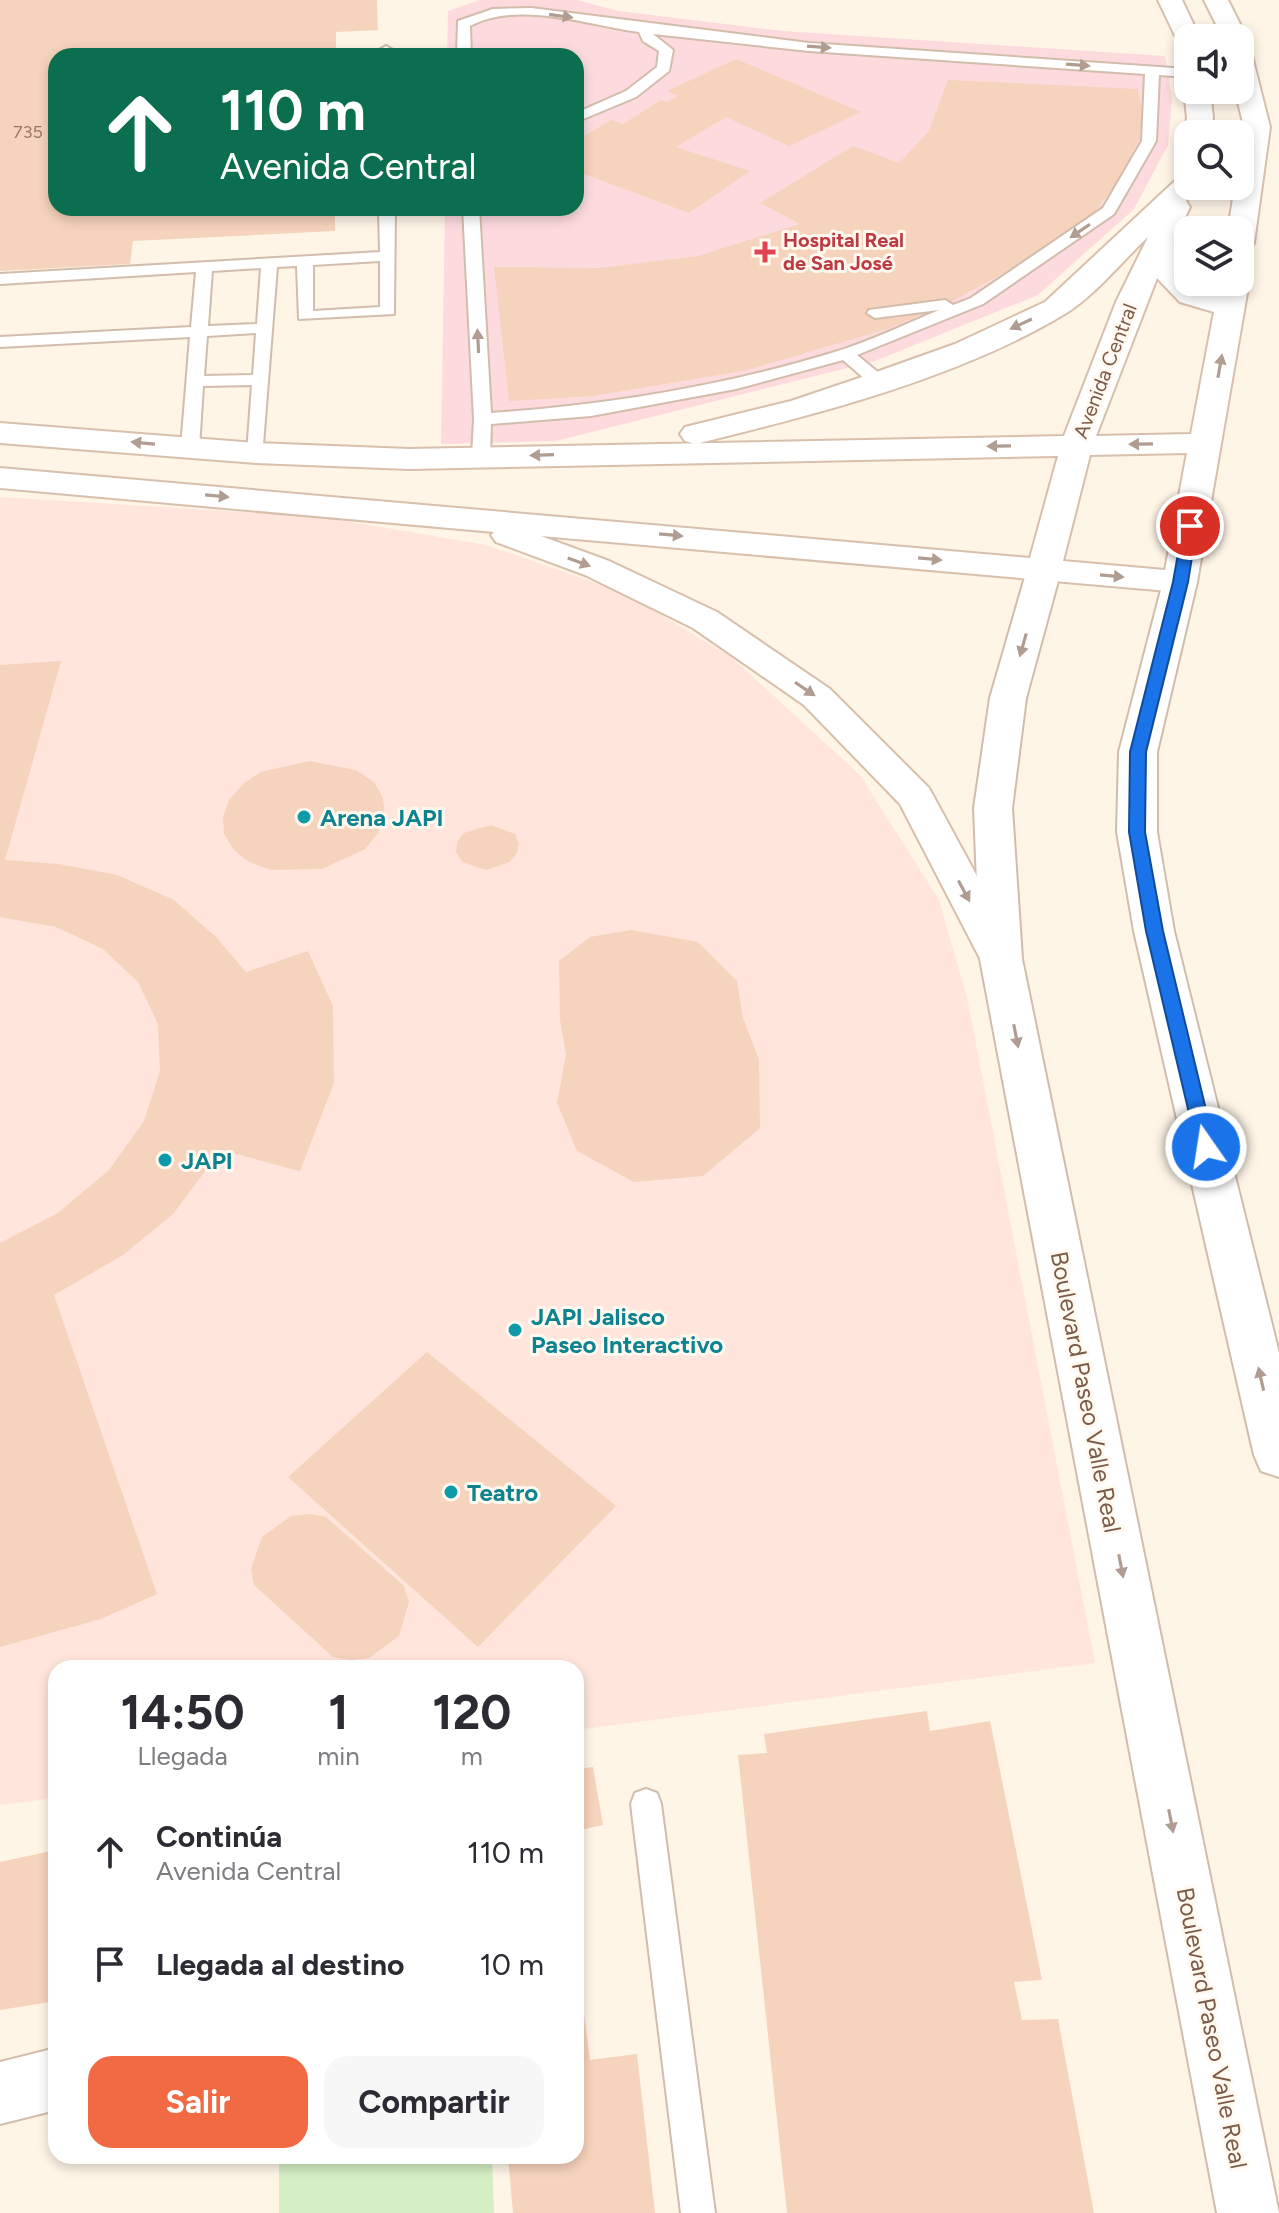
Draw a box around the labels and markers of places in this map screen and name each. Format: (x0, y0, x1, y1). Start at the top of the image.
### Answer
place label: Hospital Real de San José (783, 228, 904, 275)
marker: Hospital Real de San José (754, 241, 776, 263)
pin (1156, 492, 1224, 560)
place label: Arena JAPI (320, 803, 443, 832)
marker: Arena JAPI (295, 808, 313, 826)
place label: JAPI (181, 1146, 233, 1175)
marker: JAPI (156, 1151, 174, 1169)
place label: JAPI Jalisco Paseo Interactivo (531, 1302, 723, 1359)
marker: JAPI Jalisco Paseo Interactivo (506, 1321, 524, 1339)
place label: Teatro (467, 1478, 538, 1507)
marker: Teatro (442, 1483, 460, 1501)

